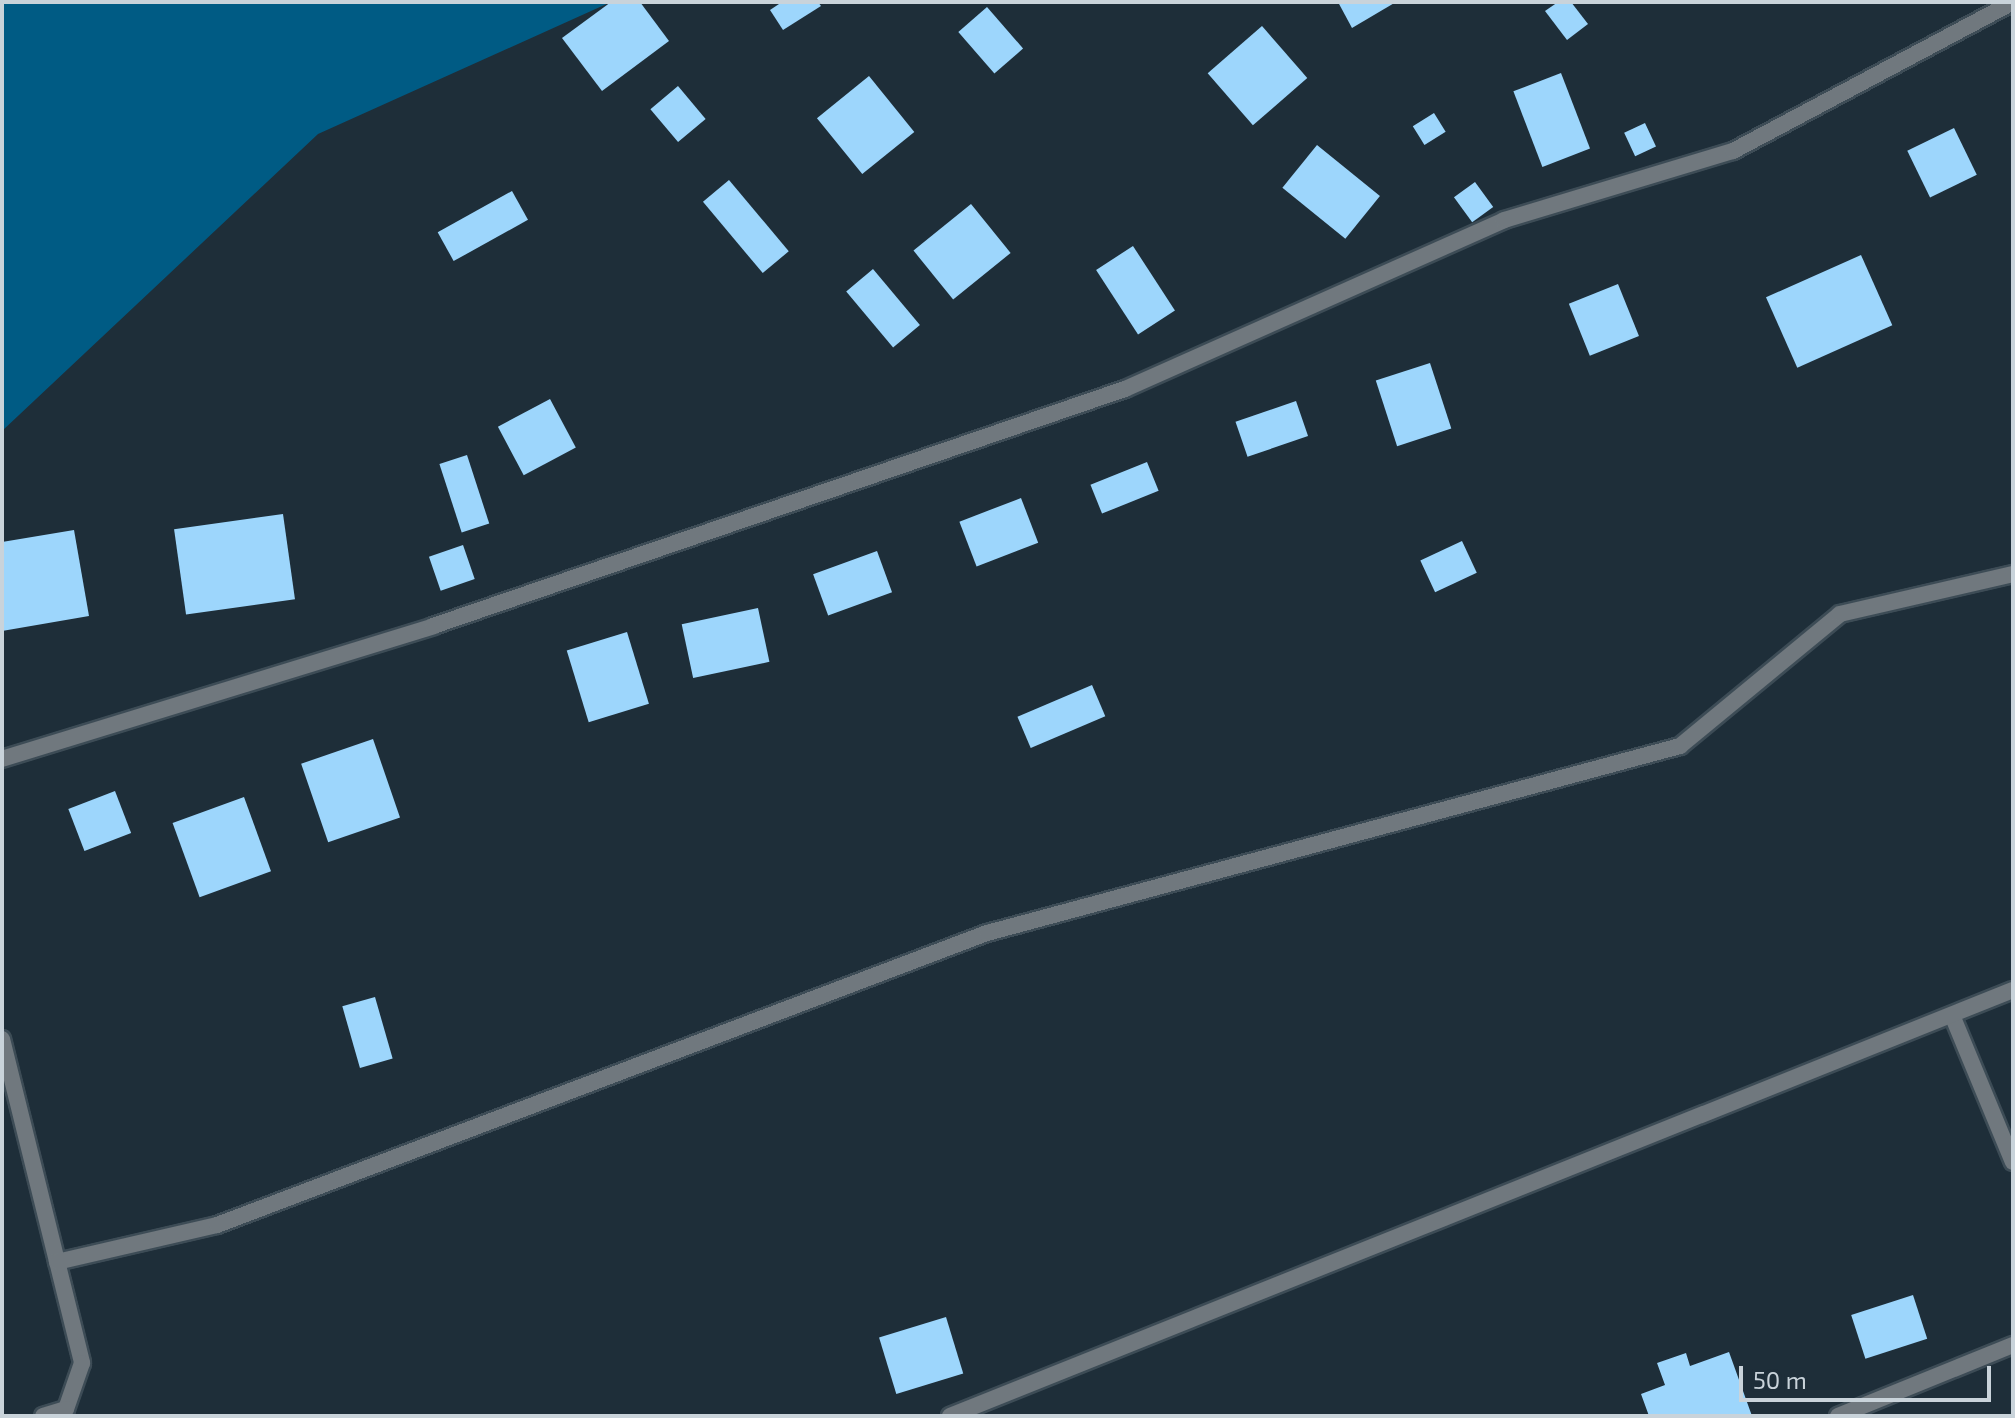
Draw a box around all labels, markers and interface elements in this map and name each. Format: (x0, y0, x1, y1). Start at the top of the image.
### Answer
scale bar (1743, 1350, 1995, 1400)
text: 50 m (1753, 1365, 1807, 1394)

